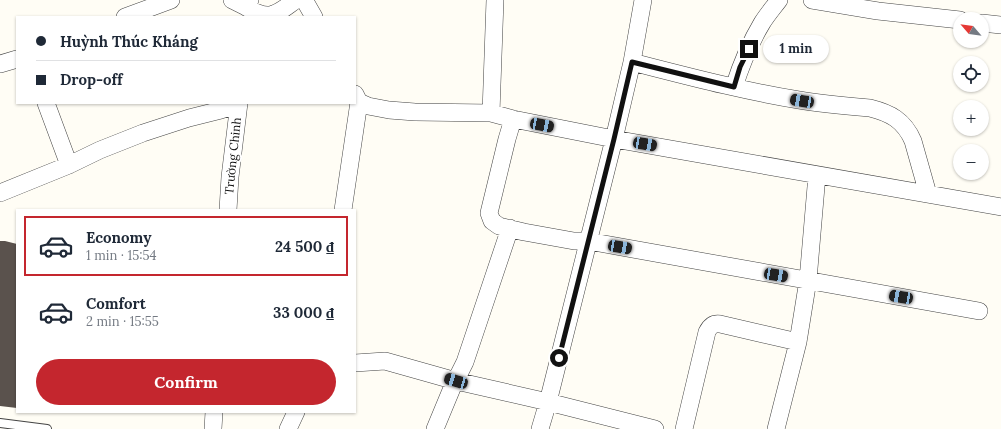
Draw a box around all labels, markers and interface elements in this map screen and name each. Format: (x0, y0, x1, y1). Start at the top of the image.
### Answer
north arrow (953, 12, 989, 48)
map controls (953, 12, 989, 180)
text: Huỳnh Thúc Kháng (60, 32, 198, 51)
callout: 1 min (763, 35, 829, 63)
route end (740, 40, 758, 58)
text: 1 min (779, 40, 813, 57)
button: locate (953, 56, 989, 92)
text: Drop-off (60, 70, 122, 89)
car (789, 93, 815, 109)
button: + (953, 100, 989, 136)
street label: Trường Chinh (221, 117, 244, 195)
car (529, 117, 555, 133)
car (632, 136, 658, 152)
button: − (953, 144, 989, 180)
icon: car (38, 228, 74, 264)
text: Economy (86, 228, 151, 247)
text: 24 500 ₫ (275, 237, 334, 256)
car (607, 239, 633, 255)
text: 1 min · 15:54 (86, 247, 157, 264)
car (763, 267, 789, 283)
car (888, 289, 914, 305)
icon: car (38, 294, 74, 330)
text: Comfort (86, 294, 146, 313)
text: 33 000 ₫ (273, 303, 334, 322)
text: 2 min · 15:55 (86, 313, 159, 330)
route start (550, 349, 568, 367)
button: Confirm (36, 359, 336, 405)
car (443, 372, 469, 390)

